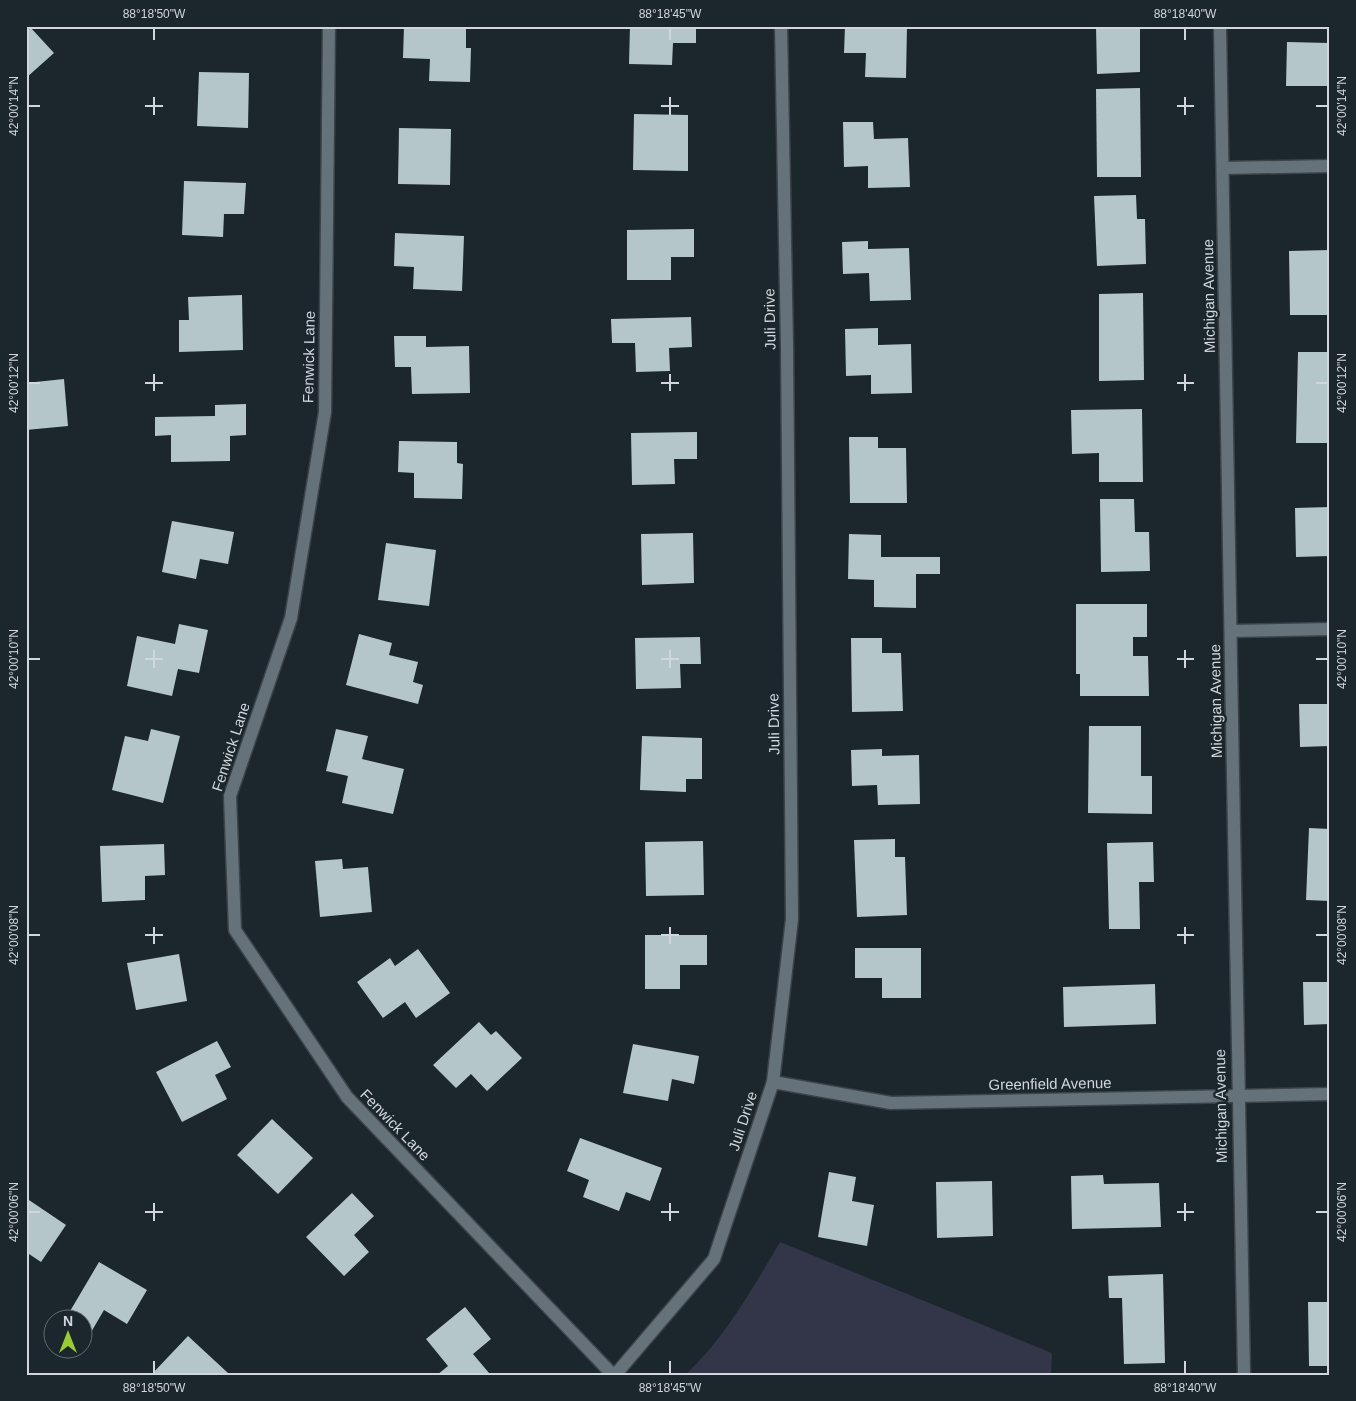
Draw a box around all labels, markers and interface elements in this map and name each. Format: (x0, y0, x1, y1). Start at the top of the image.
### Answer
text: 88°18'50"W (123, 7, 186, 21)
text: 88°18'45"W (639, 7, 702, 21)
text: 88°18'40"W (1154, 7, 1217, 21)
text: 42°00'14"N (7, 76, 21, 136)
text: 42°00'14"N (1335, 76, 1349, 136)
street label: Michigan Avenue (1199, 239, 1218, 353)
street label: Juli Drive (760, 288, 779, 350)
street label: Fenwick Lane (299, 311, 318, 403)
text: 42°00'12"N (7, 353, 21, 413)
text: 42°00'12"N (1335, 353, 1349, 413)
text: 42°00'10"N (7, 629, 21, 689)
text: 42°00'10"N (1335, 629, 1349, 689)
street label: Michigan Avenue (1206, 644, 1225, 758)
street label: Juli Drive (764, 693, 783, 755)
street label: Fenwick Lane (208, 700, 253, 793)
text: 42°00'08"N (7, 905, 21, 965)
text: 42°00'08"N (1335, 905, 1349, 965)
street label: Michigan Avenue (1211, 1049, 1230, 1163)
street label: Greenfield Avenue (988, 1074, 1112, 1093)
street label: Fenwick Lane (357, 1085, 434, 1164)
street label: Juli Drive (725, 1089, 760, 1153)
text: 42°00'06"N (7, 1182, 21, 1242)
text: 42°00'06"N (1335, 1182, 1349, 1242)
north arrow (42, 1308, 92, 1358)
text: N (63, 1313, 73, 1329)
text: 88°18'50"W (123, 1381, 186, 1395)
text: 88°18'45"W (639, 1381, 702, 1395)
text: 88°18'40"W (1154, 1381, 1217, 1395)

